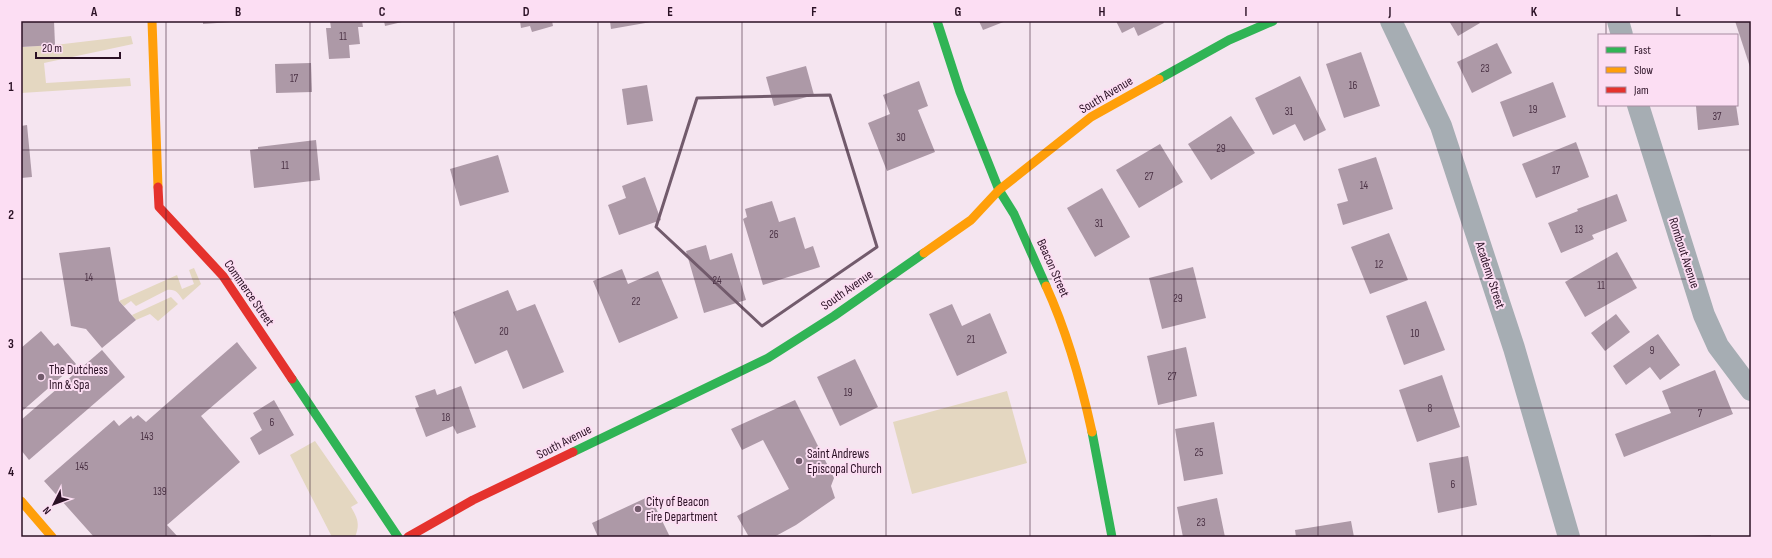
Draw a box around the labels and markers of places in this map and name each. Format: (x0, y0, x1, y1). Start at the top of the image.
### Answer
place label: The Dutchess Inn & Spa (49, 362, 108, 393)
marker: The Dutchess Inn & Spa (36, 372, 46, 382)
place label: Saint Andrews Episcopal Church (807, 446, 882, 477)
marker: Saint Andrews Episcopal Church (794, 456, 804, 466)
place label: City of Beacon Fire Department (646, 494, 717, 525)
marker: City of Beacon Fire Department (633, 504, 643, 514)

